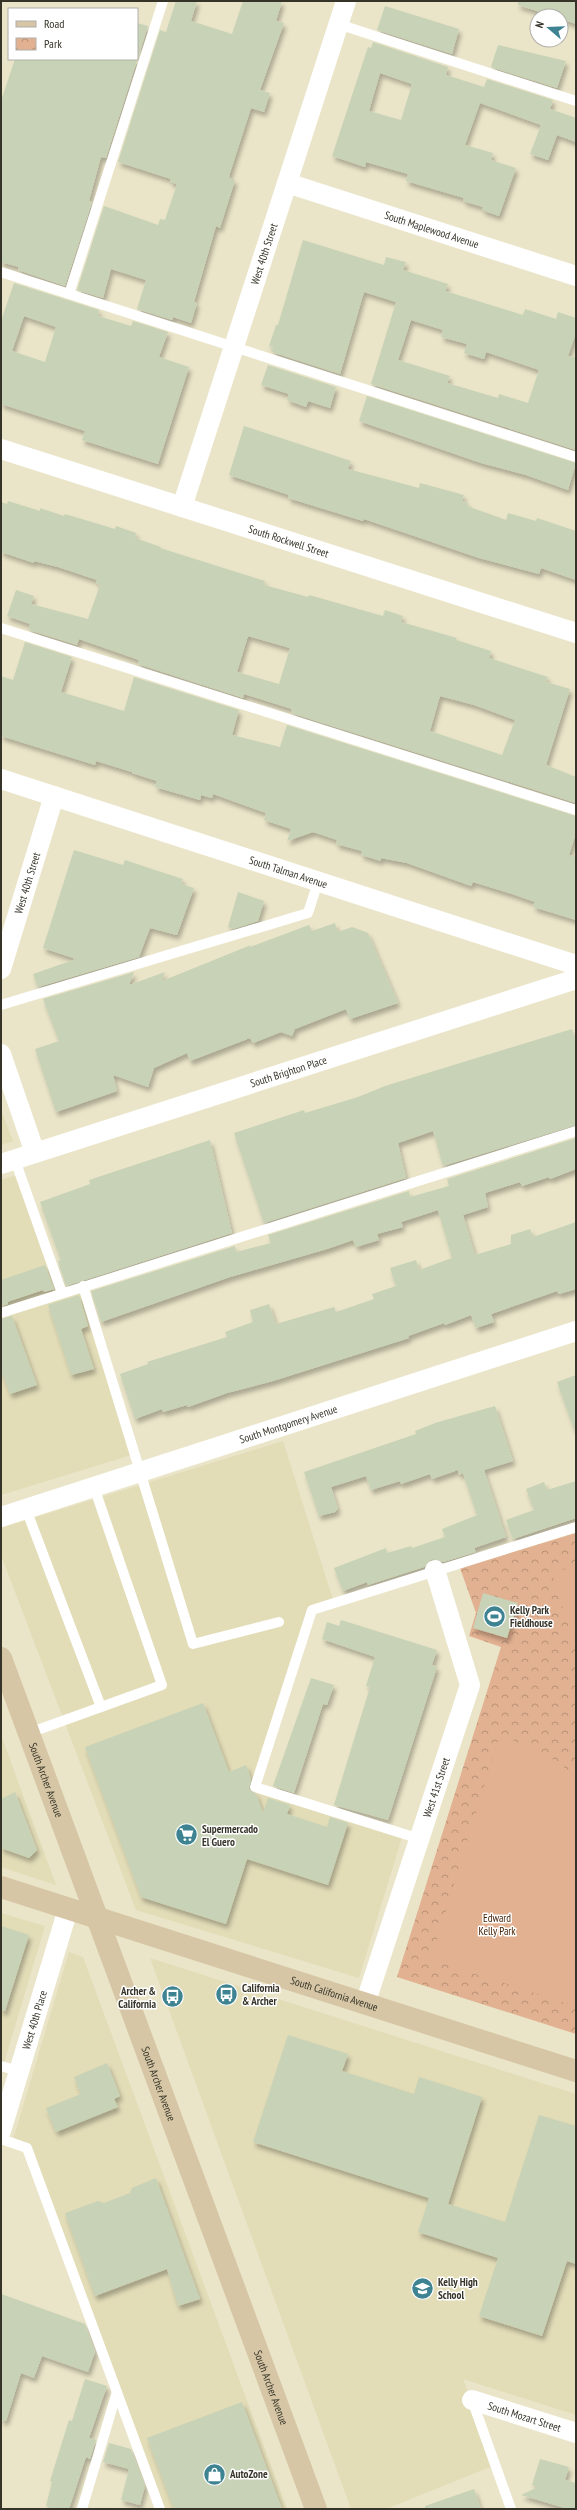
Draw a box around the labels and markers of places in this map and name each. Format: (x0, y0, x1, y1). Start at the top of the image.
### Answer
sports icon: Kelly Park Fieldhouse (482, 1603, 508, 1629)
place label: Kelly Park Fieldhouse (510, 1603, 553, 1630)
supermarket icon: Supermercado El Guero (174, 1822, 200, 1848)
place label: Supermercado El Guero (202, 1822, 258, 1849)
bus stop icon: California & Archer (213, 1981, 239, 2007)
place label: California & Archer (242, 1981, 280, 2008)
place label: Archer & California (118, 1984, 156, 2011)
bus stop icon: Archer & California (159, 1984, 185, 2010)
school or university icon: Kelly High School (410, 2275, 436, 2301)
place label: Kelly High School (438, 2275, 478, 2302)
shop icon: AutoZone (202, 2461, 228, 2487)
place label: AutoZone (229, 2467, 268, 2481)

